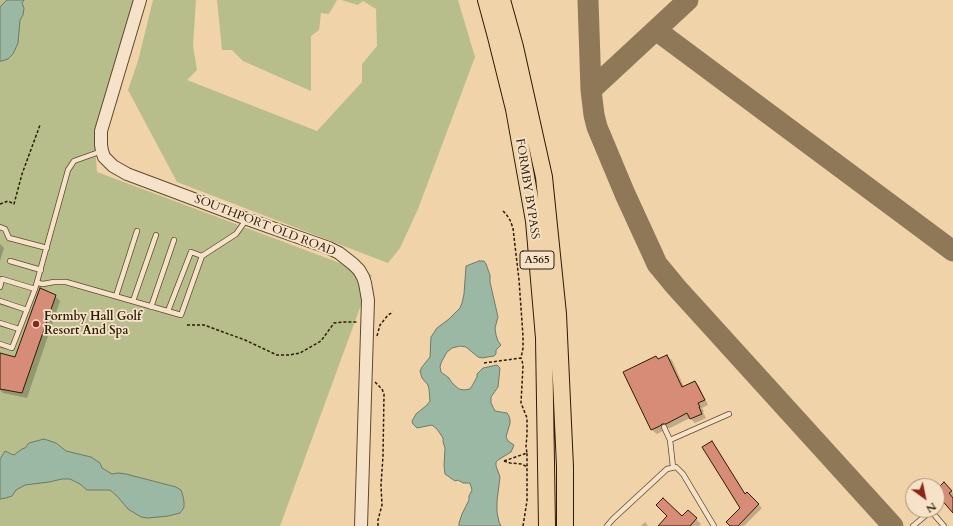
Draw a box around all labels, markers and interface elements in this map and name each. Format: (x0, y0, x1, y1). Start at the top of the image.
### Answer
street label: FORMBY BYPASS (512, 138, 542, 240)
street label: SOUTHPORT OLD ROAD (192, 192, 338, 260)
road number: A565 (520, 251, 554, 269)
place label: Formby Hall Golf Resort And Spa (44, 310, 141, 338)
marker: Formby Hall Golf Resort And Spa (31, 319, 41, 329)
north arrow (905, 478, 945, 518)
text: N (923, 499, 939, 517)

